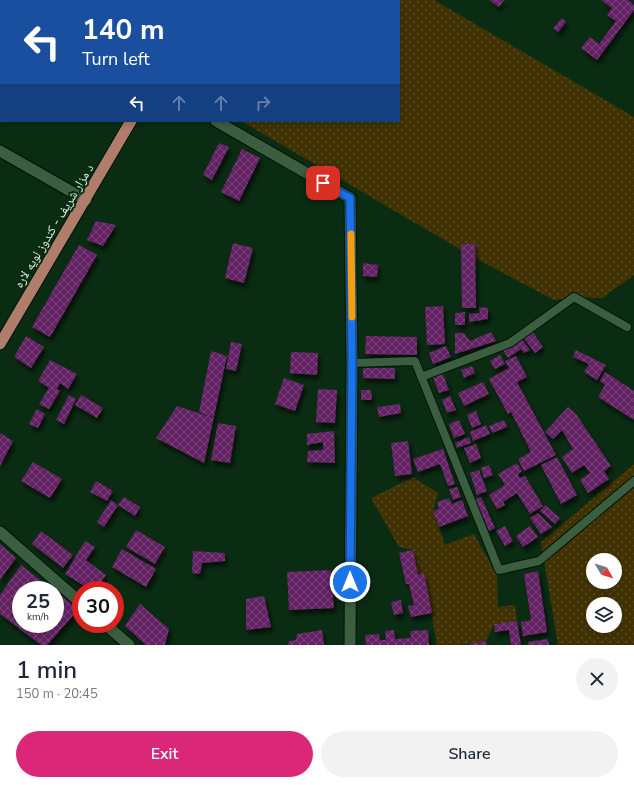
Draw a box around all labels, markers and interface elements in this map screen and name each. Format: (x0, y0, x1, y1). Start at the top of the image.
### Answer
text: 140 m (82, 11, 165, 49)
icon: left (16, 16, 68, 68)
text: Turn left (82, 47, 150, 71)
icon: left (126, 92, 148, 114)
icon: ahead (168, 92, 190, 114)
icon: ahead (210, 92, 232, 114)
icon: right (252, 92, 274, 114)
street label: د مزار شریف - کندوز لویه لاره (10, 161, 98, 291)
pin (306, 166, 340, 200)
icon: arrive (312, 172, 334, 194)
north arrow (586, 553, 622, 589)
map controls (586, 553, 622, 633)
position arrow (329, 561, 371, 603)
speed limit sign: 30 (72, 581, 124, 633)
text: 25 (26, 588, 50, 615)
button: layers (586, 597, 622, 633)
text: km/h (27, 610, 49, 624)
text: 1 min (16, 654, 77, 686)
button: close (576, 658, 618, 700)
text: 150 m · 20:45 (16, 685, 98, 703)
button: Exit (16, 731, 313, 777)
button: Share (321, 731, 618, 777)

